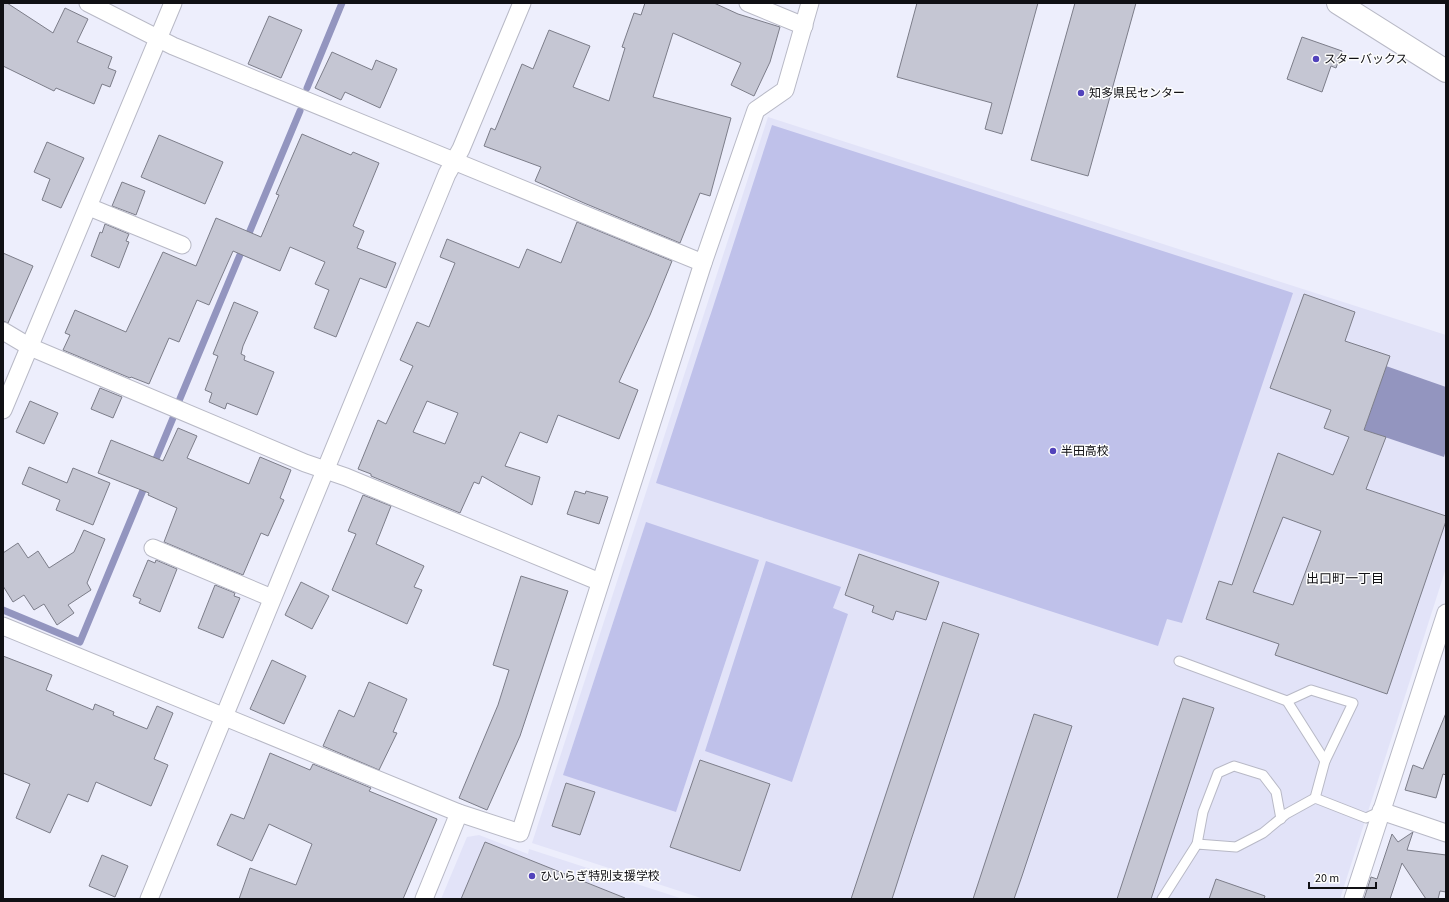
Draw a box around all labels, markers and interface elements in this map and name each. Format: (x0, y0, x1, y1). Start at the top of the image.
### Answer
place label: スターバックス (1324, 51, 1408, 68)
marker: スターバックス (1311, 54, 1321, 64)
place label: 知多県民センター (1089, 85, 1185, 102)
marker: 知多県民センター (1076, 88, 1086, 98)
place label: 半田高校 (1061, 443, 1109, 460)
marker: 半田高校 (1048, 446, 1058, 456)
district label: 出口町一丁目 (1306, 570, 1384, 588)
scale bar (1309, 864, 1376, 890)
place label: ひいらぎ特別支援学校 (540, 868, 660, 885)
text: 20 m (1315, 870, 1339, 887)
marker: ひいらぎ特別支援学校 (527, 871, 537, 881)

